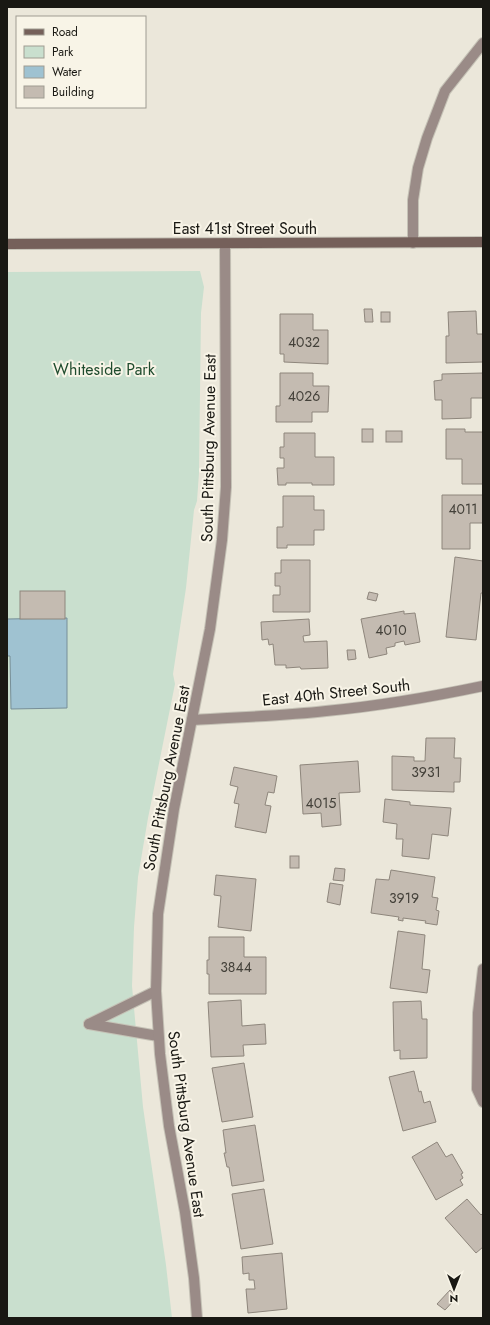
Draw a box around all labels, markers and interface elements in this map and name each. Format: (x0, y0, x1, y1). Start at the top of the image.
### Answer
legend (16, 16, 146, 108)
text: Road (52, 23, 78, 41)
text: Park (52, 43, 74, 61)
text: Water (52, 63, 83, 81)
text: Building (52, 83, 94, 101)
street label: East 41st Street South (173, 217, 317, 240)
house number: 4032 (288, 332, 320, 352)
street label: South Pittsburg Avenue East (195, 354, 222, 542)
park label: Whiteside Park (53, 358, 156, 381)
house number: 4026 (288, 386, 320, 406)
house number: 4011 (448, 499, 478, 519)
house number: 4010 (375, 620, 407, 640)
street label: East 40th Street South (261, 673, 411, 712)
street label: South Pittsburg Avenue East (137, 683, 196, 873)
house number: 3931 (411, 762, 441, 782)
house number: 4015 (306, 793, 336, 813)
house number: 3919 (389, 888, 419, 908)
house number: 3844 (220, 957, 252, 977)
street label: South Pittsburg Avenue East (162, 1029, 211, 1219)
north arrow (434, 1269, 474, 1309)
text: N (450, 1291, 458, 1307)

